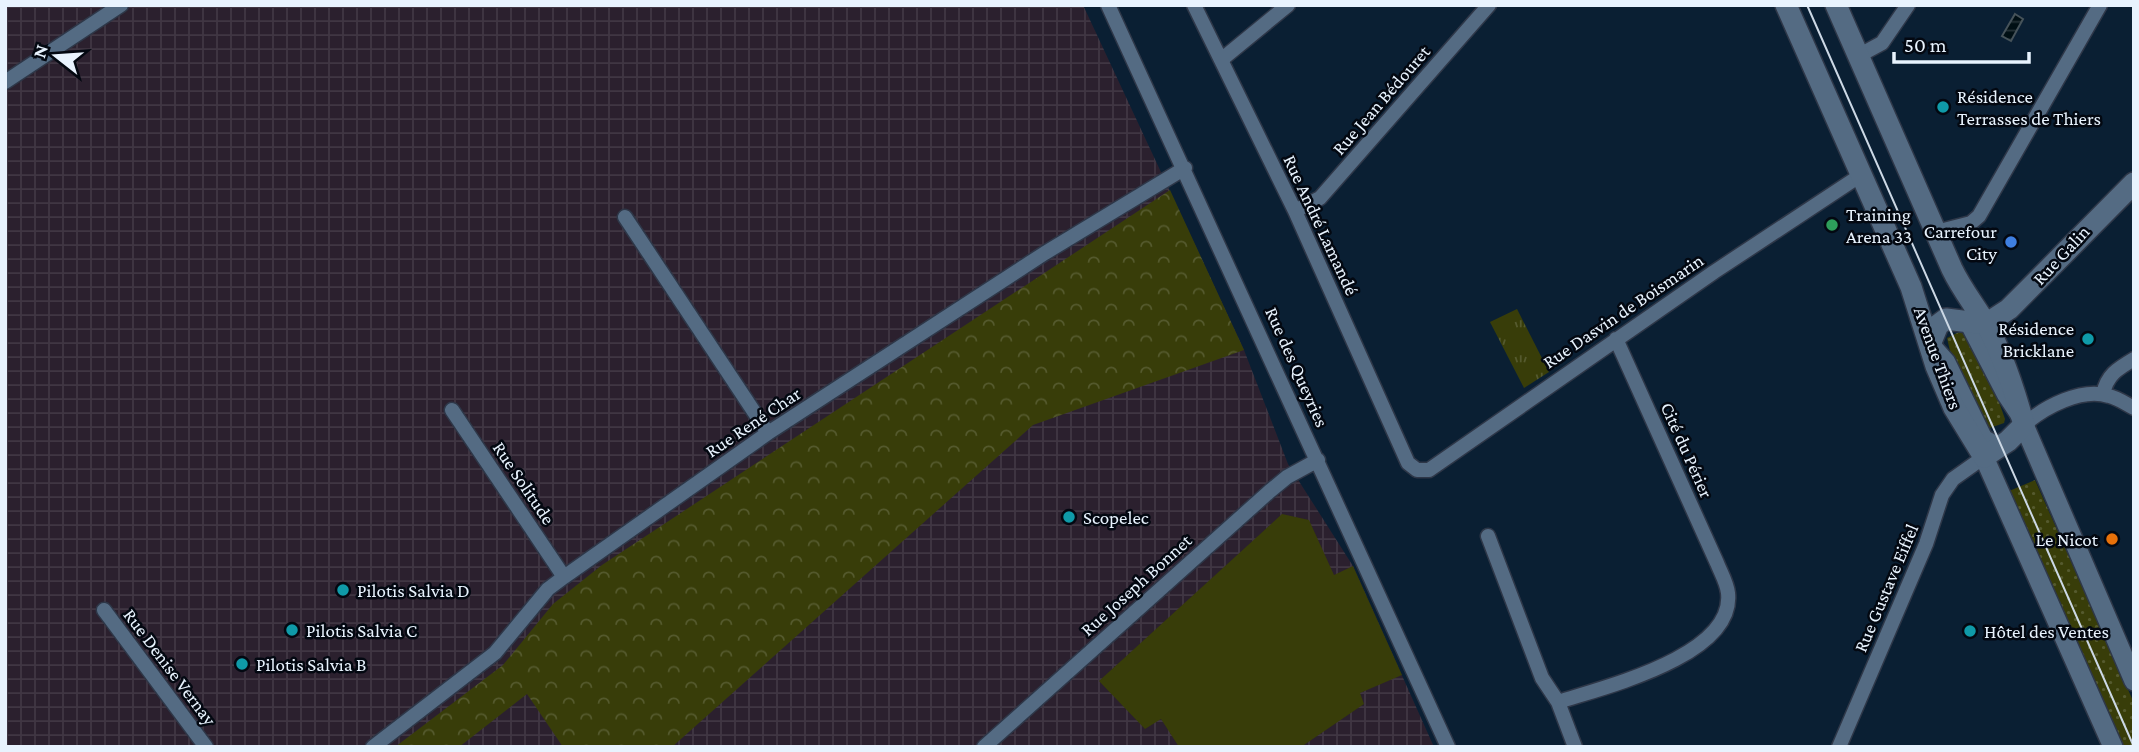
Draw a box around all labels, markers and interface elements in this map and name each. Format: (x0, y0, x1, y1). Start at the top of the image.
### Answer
north arrow (21, 21, 91, 91)
scale bar (1894, 21, 2029, 65)
text: 50 m (1904, 33, 1947, 57)
street label: Rue Jean Bédouret (1328, 40, 1435, 159)
text: N (28, 42, 52, 60)
place label: Résidence Terrasses de Thiers (1957, 86, 2101, 129)
marker: Résidence Terrasses de Thiers (1935, 99, 1951, 115)
street label: Rue André Lamandé (1279, 151, 1363, 299)
place label: Training Arena 33 (1846, 204, 1912, 247)
marker: Training Arena 33 (1824, 217, 1840, 233)
place label: Carrefour City (1924, 221, 1997, 264)
street label: Rue Galin (2028, 221, 2094, 289)
marker: Carrefour City (2003, 234, 2019, 250)
street label: Rue Dasvin de Boismarin (1539, 250, 1707, 372)
street label: Rue des Queyries (1261, 304, 1333, 430)
street label: Avenue Thiers (1910, 304, 1966, 412)
place label: Résidence Bricklane (1998, 318, 2074, 361)
marker: Résidence Bricklane (2080, 331, 2096, 347)
street label: Rue René Char (702, 382, 805, 461)
street label: Cité du Périer (1657, 399, 1717, 501)
street label: Rue Solitude (489, 438, 559, 528)
place label: Scopelec (1083, 507, 1149, 528)
marker: Scopelec (1061, 509, 1077, 525)
street label: Rue Gustave Eiffel (1850, 521, 1922, 655)
street label: Rue Joseph Bonnet (1076, 529, 1196, 640)
place label: Le Nicot (2036, 529, 2099, 550)
marker: Le Nicot (2104, 531, 2120, 547)
place label: Pilotis Salvia D (357, 580, 470, 601)
marker: Pilotis Salvia D (335, 582, 351, 598)
street label: Rue Denise Vernay (119, 605, 221, 730)
place label: Pilotis Salvia C (306, 620, 417, 641)
place label: Hôtel des Ventes (1984, 621, 2109, 642)
marker: Pilotis Salvia C (284, 622, 300, 638)
marker: Hôtel des Ventes (1962, 623, 1978, 639)
place label: Pilotis Salvia B (256, 654, 366, 675)
marker: Pilotis Salvia B (234, 656, 250, 672)

